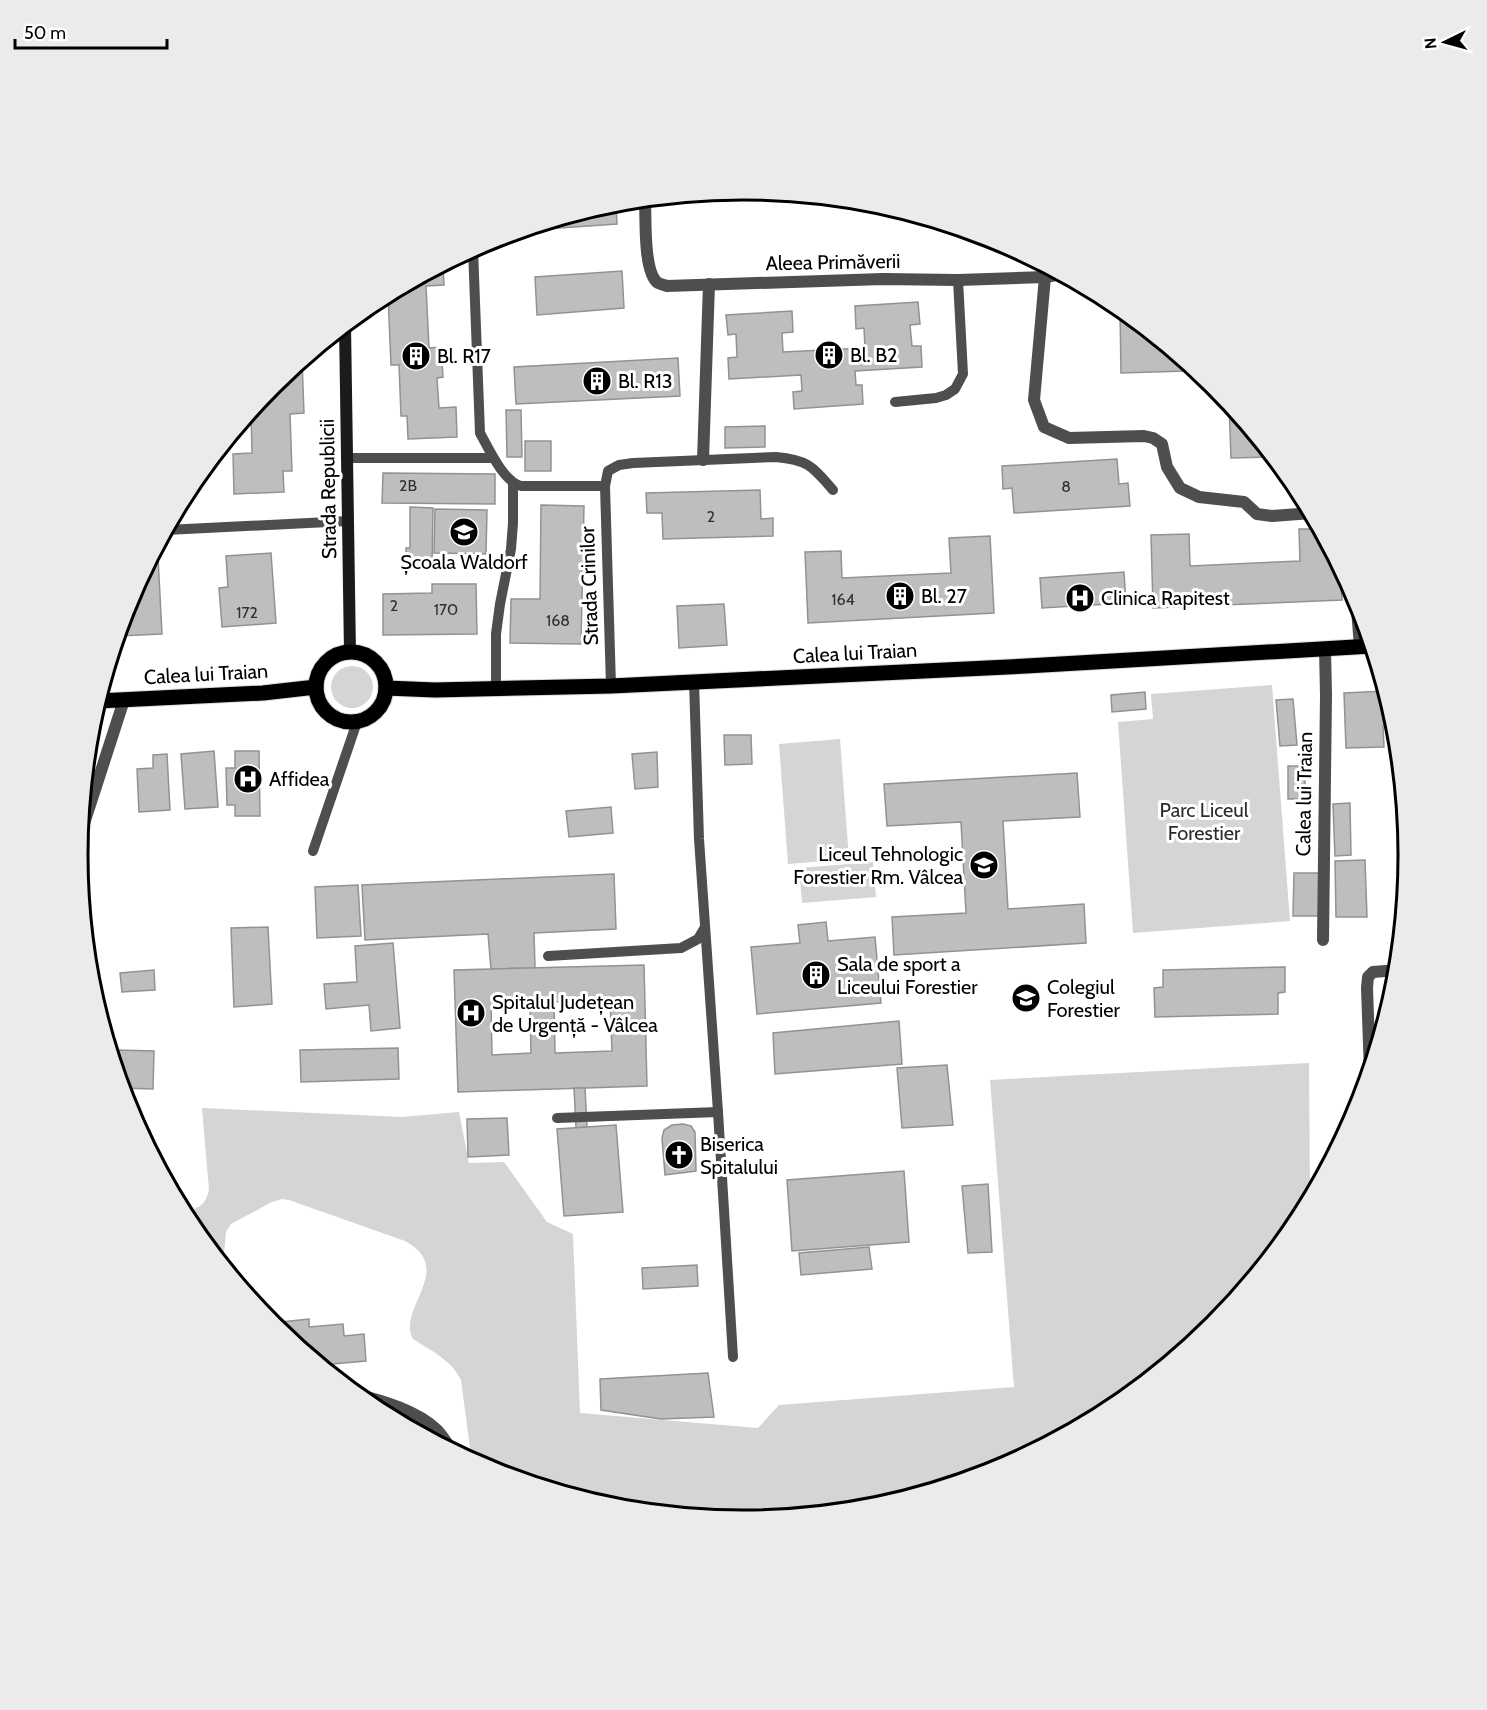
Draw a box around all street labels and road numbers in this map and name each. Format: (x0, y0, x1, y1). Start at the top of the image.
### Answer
street label: Aleea Primăverii (765, 249, 901, 275)
street label: Strada Republicii (315, 419, 341, 559)
street label: Strada Crinilor (575, 525, 603, 646)
street label: Calea lui Traian (792, 638, 918, 668)
street label: Calea lui Traian (143, 659, 269, 689)
street label: Calea lui Traian (1291, 732, 1317, 856)

